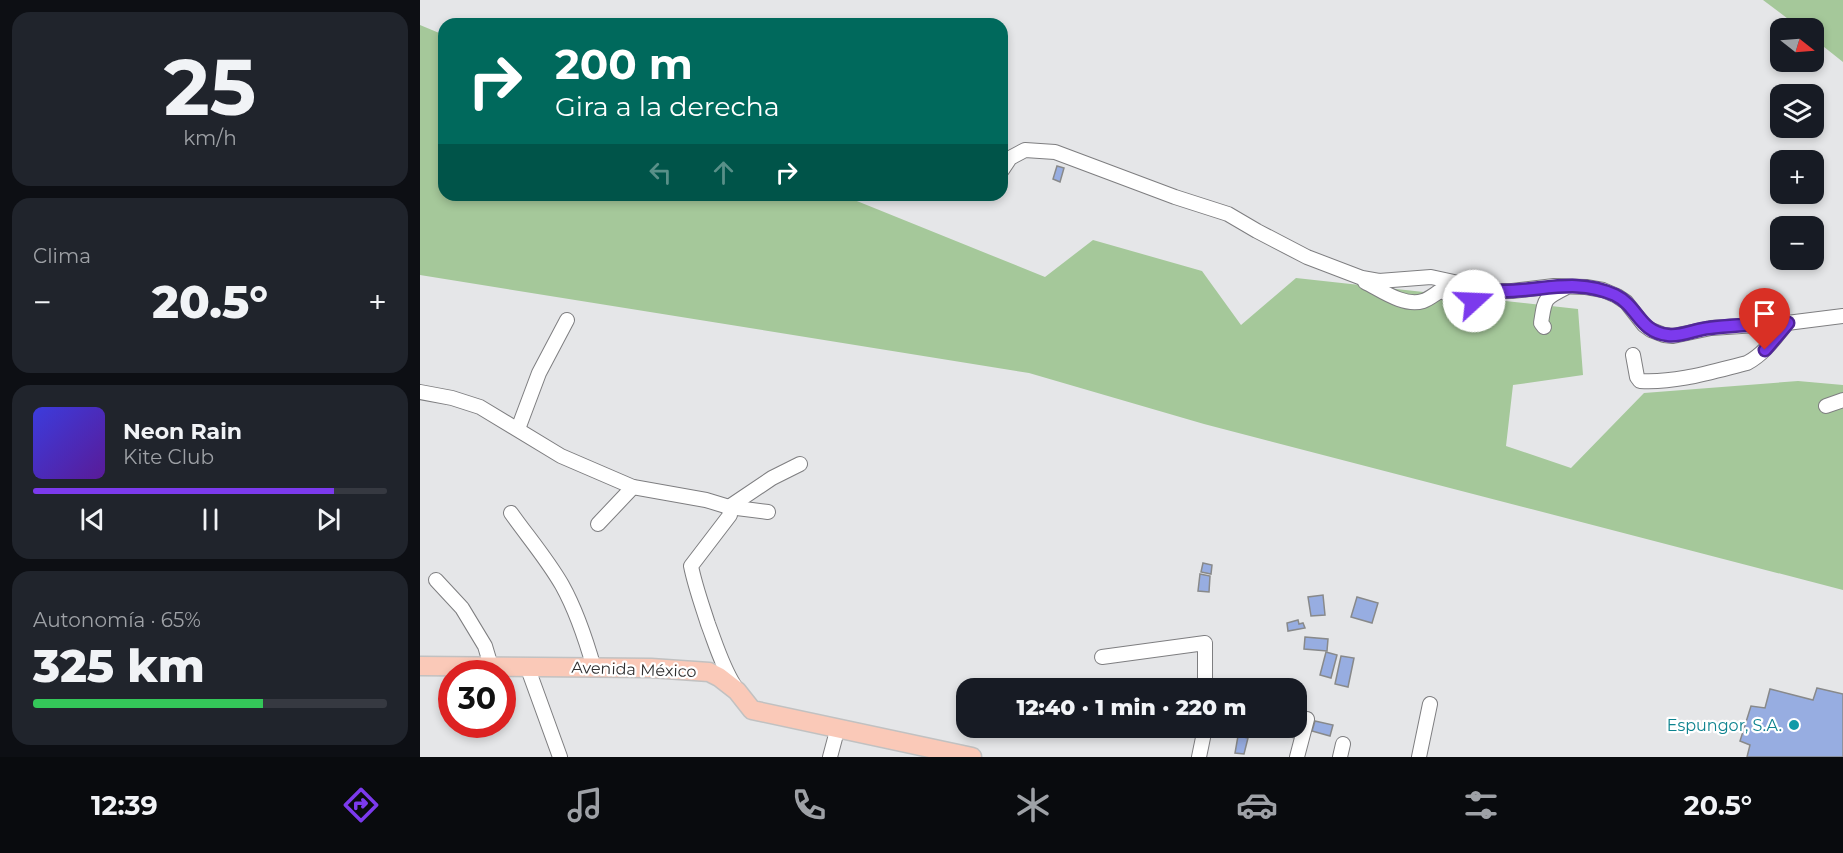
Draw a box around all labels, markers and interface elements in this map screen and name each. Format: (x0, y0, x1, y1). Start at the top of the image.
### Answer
north arrow (1770, 18, 1824, 72)
map controls (1770, 18, 1824, 270)
text: 200 m (555, 38, 693, 90)
text: 25 (164, 39, 256, 135)
icon: right (456, 42, 534, 120)
button: layers (1770, 84, 1824, 138)
text: Gira a la derecha (555, 90, 780, 123)
text: km/h (183, 126, 237, 150)
button: + (1770, 150, 1824, 204)
icon: left (644, 156, 677, 189)
icon: ahead (707, 156, 740, 189)
icon: right (770, 156, 803, 189)
button: − (1770, 216, 1824, 270)
text: Clima (33, 244, 91, 268)
position arrow (1442, 269, 1506, 333)
text: 20.5° (152, 274, 268, 329)
text: − (33, 282, 52, 322)
text: + (368, 282, 387, 322)
pin (1739, 288, 1790, 350)
icon: arrive (1748, 297, 1781, 330)
text: Neon Rain (123, 418, 242, 445)
text: Kite Club (123, 445, 214, 469)
icon: previous (76, 503, 109, 536)
icon: pause (194, 503, 227, 536)
icon: next (312, 503, 345, 536)
text: Autonomía · 65% (33, 608, 201, 632)
text: 325 km (33, 638, 205, 693)
street label: Avenida México (571, 658, 697, 681)
speed limit sign: 30 (438, 660, 516, 738)
text: 12:40 · 1 min · 220 m (1017, 694, 1246, 721)
place label: Espungor, S.A. (1667, 716, 1782, 735)
marker: Espungor, S.A. (1787, 718, 1801, 732)
icon: directions (340, 784, 382, 826)
icon: music (564, 784, 606, 826)
icon: phone (788, 784, 830, 826)
icon: climate (1012, 784, 1054, 826)
icon: car (1236, 784, 1278, 826)
icon: filters (1460, 784, 1502, 826)
text: 12:39 (91, 789, 158, 822)
text: 20.5° (1684, 789, 1752, 822)

